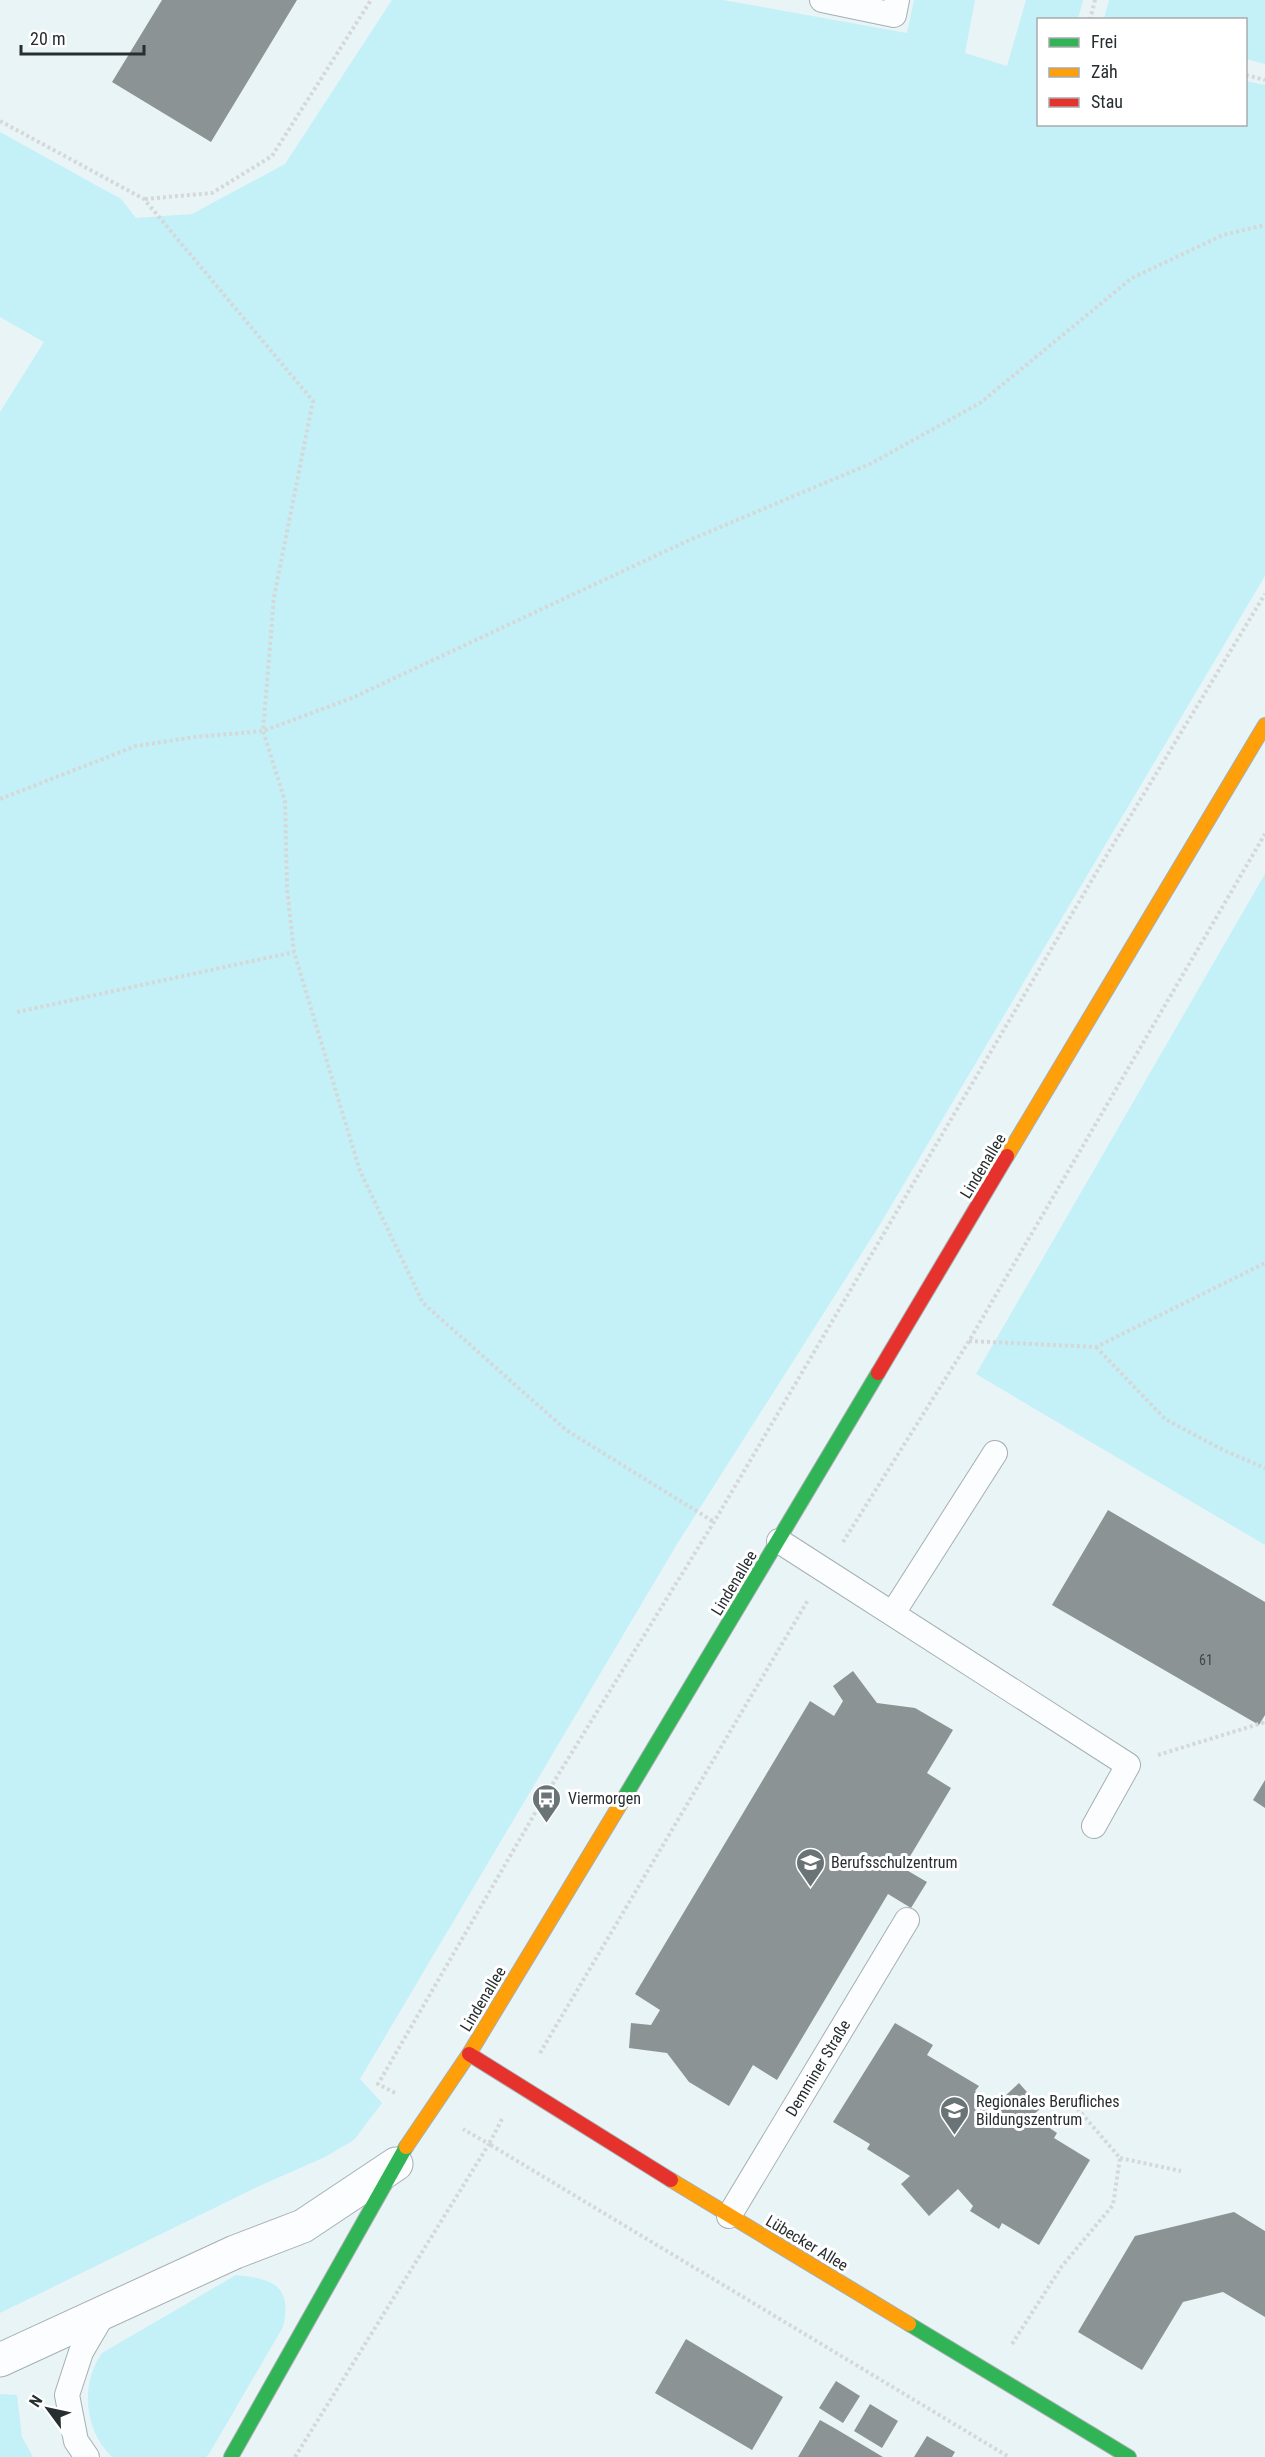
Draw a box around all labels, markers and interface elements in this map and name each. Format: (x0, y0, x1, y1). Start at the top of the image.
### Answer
scale bar (21, 18, 144, 56)
legend (1037, 18, 1247, 126)
text: 20 m (30, 28, 65, 49)
text: Frei (1091, 31, 1117, 52)
text: Zäh (1091, 61, 1118, 82)
text: Stau (1091, 91, 1123, 112)
street label: Lindenallee (956, 1130, 1010, 1202)
street label: Lindenallee (707, 1547, 761, 1619)
house number: 61 (1199, 1652, 1213, 1668)
bus stop icon: Viermorgen (531, 1782, 563, 1824)
place label: Viermorgen (568, 1789, 641, 1808)
school or university icon: Berufsschulzentrum (794, 1846, 826, 1888)
place label: Berufsschulzentrum (831, 1853, 958, 1872)
street label: Lindenallee (456, 1963, 510, 2035)
street label: Demminer Straße (782, 2016, 854, 2120)
place label: Regionales Berufliches Bildungszentrum (976, 2092, 1120, 2129)
school or university icon: Regionales Berufliches Bildungszentrum (939, 2094, 971, 2136)
street label: Lübecker Allee (762, 2211, 852, 2275)
north arrow (18, 2379, 78, 2439)
text: N (25, 2392, 46, 2410)

